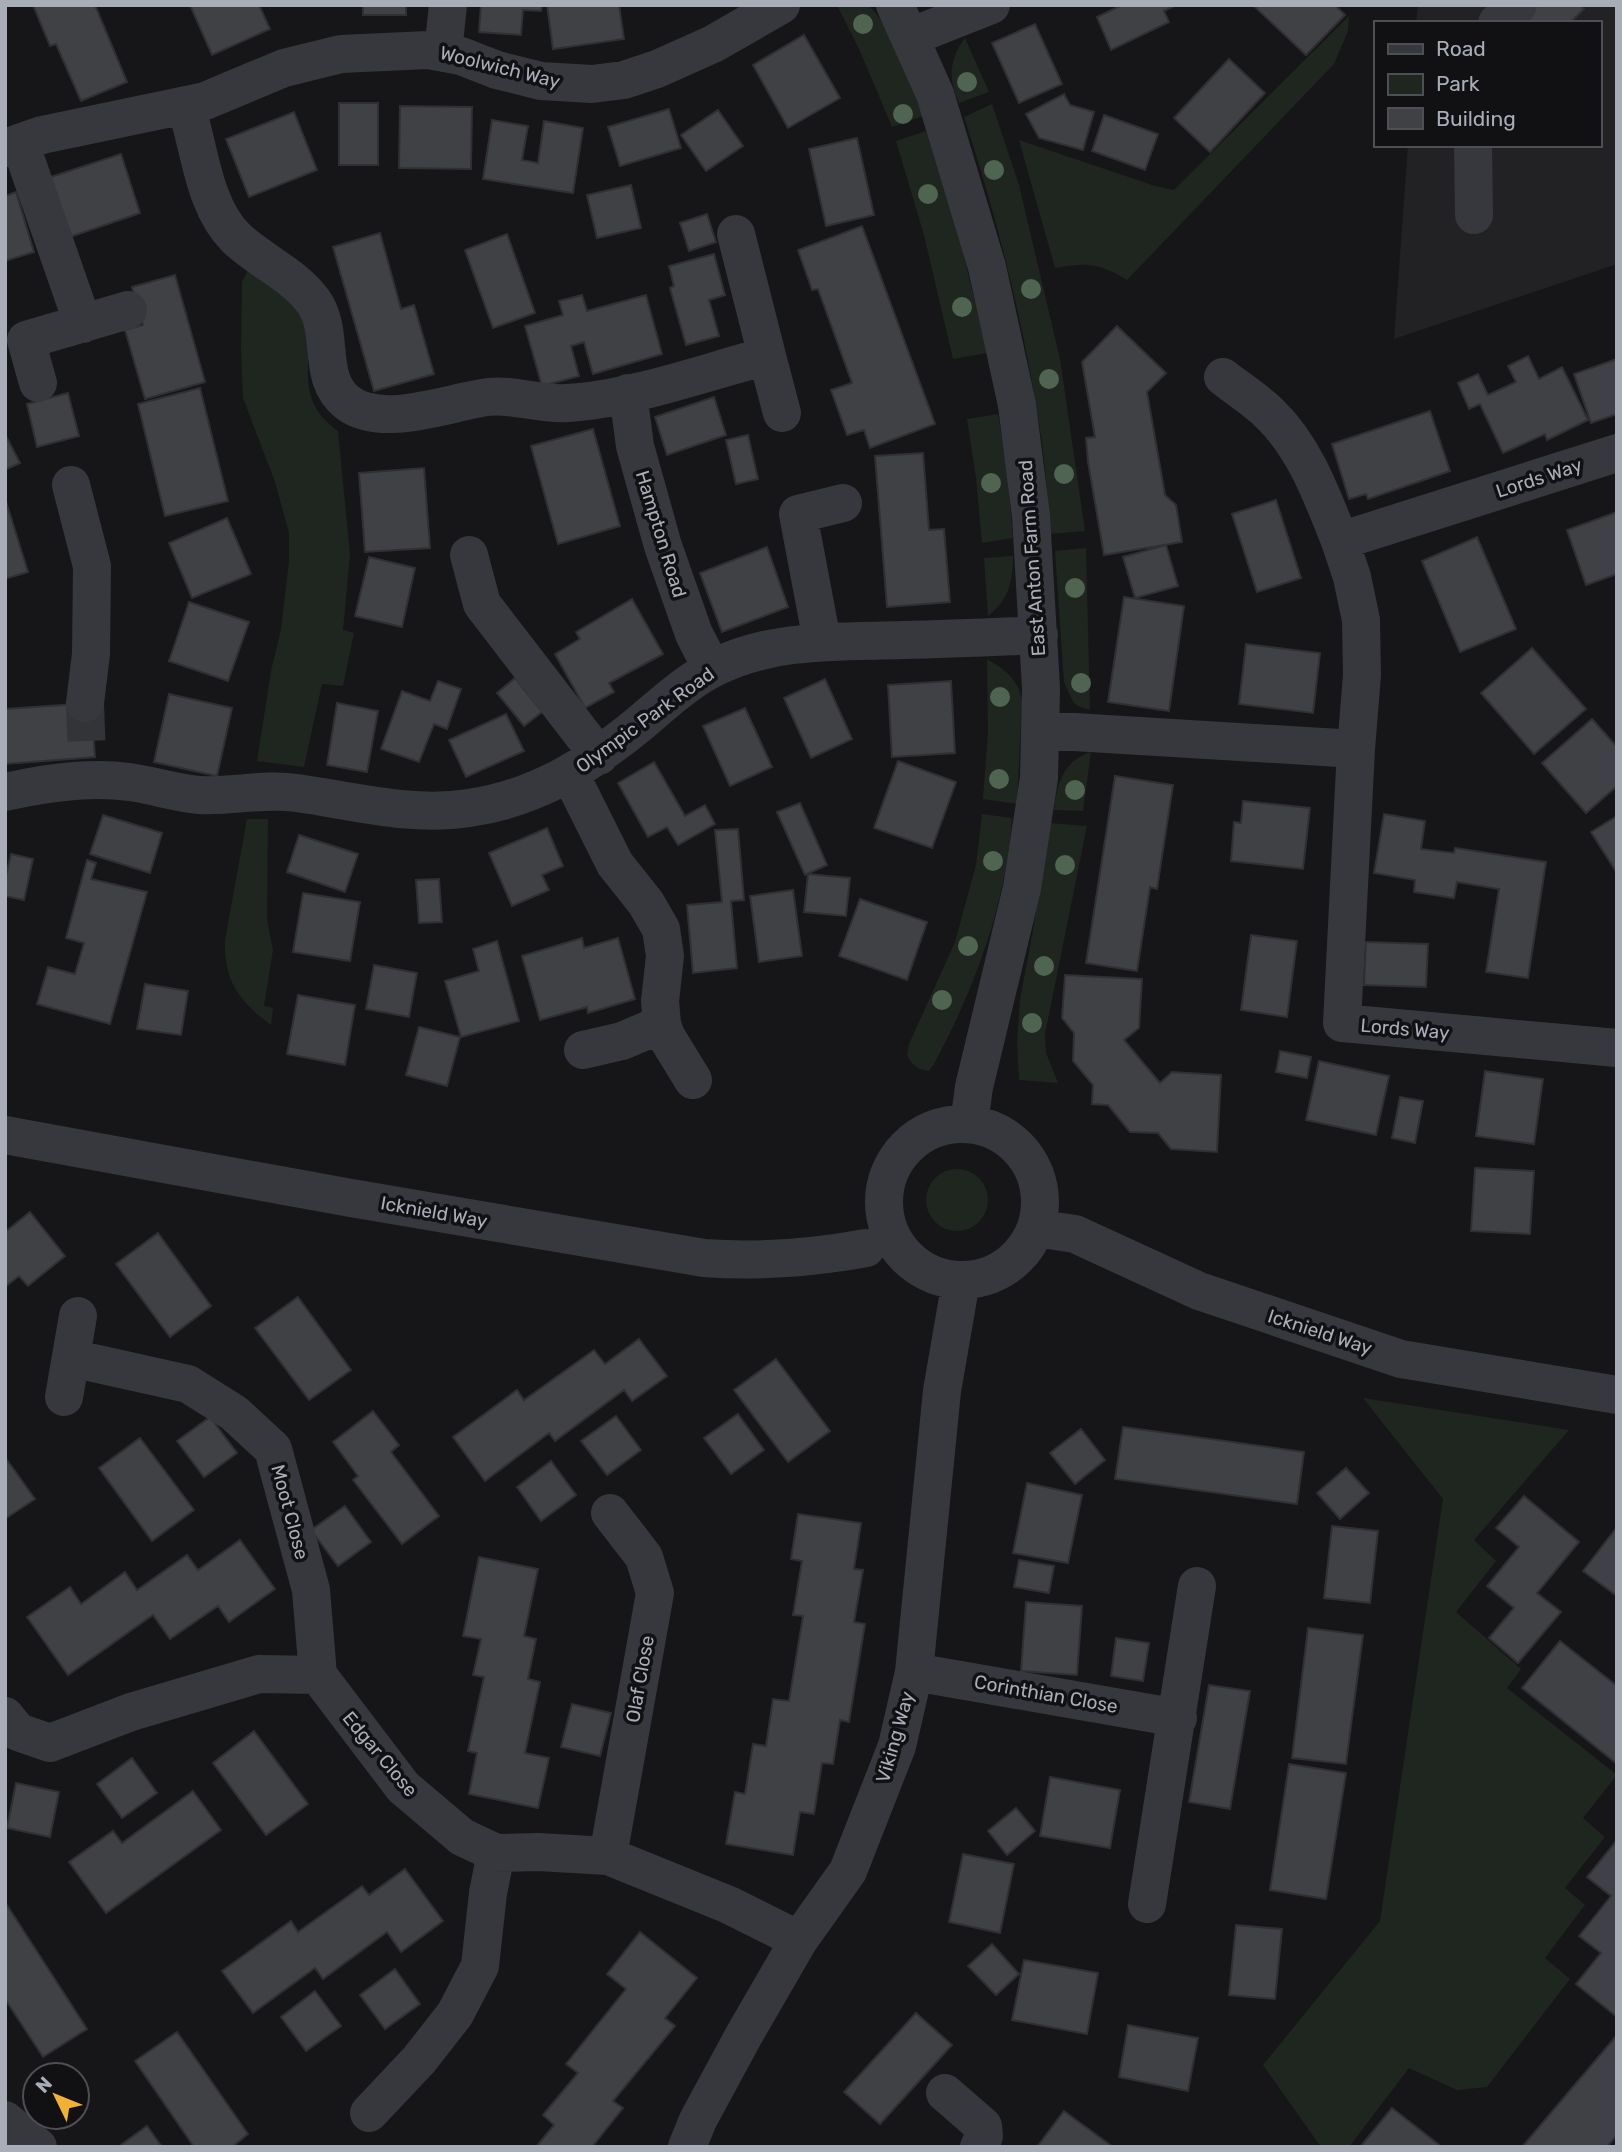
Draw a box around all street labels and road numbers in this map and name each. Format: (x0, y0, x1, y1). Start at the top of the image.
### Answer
street label: Woolwich Way (438, 41, 562, 93)
street label: Lords Way (1493, 453, 1585, 503)
street label: East Anton Farm Road (1014, 459, 1050, 657)
street label: Hampton Road (631, 468, 691, 600)
street label: Olympic Park Road (572, 662, 718, 778)
street label: Lords Way (1360, 1014, 1450, 1044)
street label: Icknield Way (379, 1191, 489, 1233)
street label: Icknield Way (1265, 1304, 1375, 1360)
street label: Moot Close (266, 1462, 314, 1562)
street label: Olaf Close (621, 1634, 659, 1724)
street label: Corinthian Close (972, 1670, 1120, 1718)
street label: Viking Way (871, 1689, 919, 1785)
street label: Edgar Close (338, 1707, 422, 1801)

